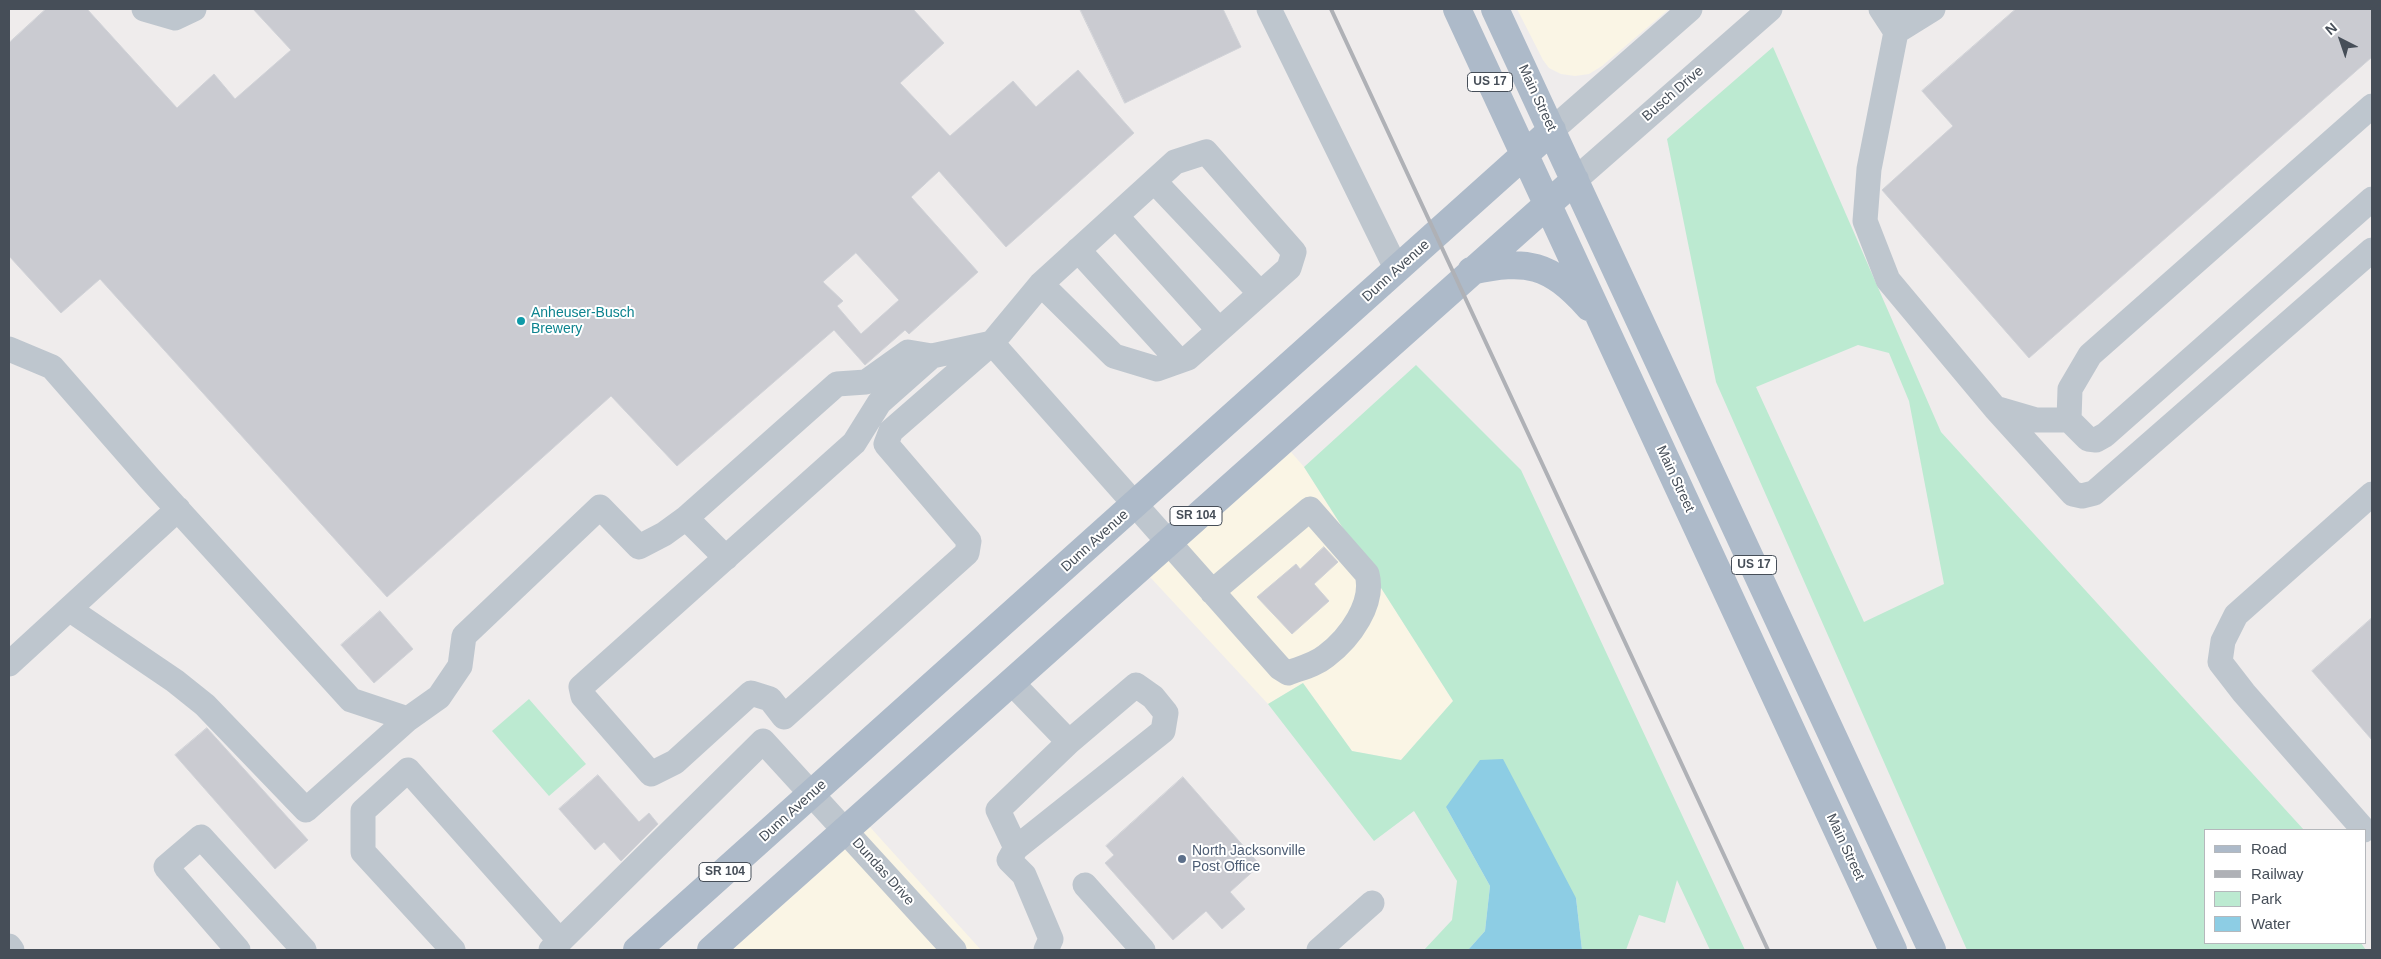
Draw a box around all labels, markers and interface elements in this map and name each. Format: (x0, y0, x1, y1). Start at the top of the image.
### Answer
north arrow (2316, 15, 2366, 65)
text: N (2322, 19, 2340, 38)
street label: Main Street (1514, 62, 1560, 134)
street label: Busch Drive (1639, 63, 1707, 125)
road number: US 17 (1468, 72, 1512, 91)
street label: Dunn Avenue (1359, 236, 1433, 306)
place label: Anheuser-Busch Brewery (531, 305, 635, 338)
marker: Anheuser-Busch Brewery (515, 315, 527, 327)
street label: Main Street (1652, 443, 1698, 515)
street label: Dunn Avenue (1058, 506, 1132, 576)
road number: SR 104 (1170, 506, 1222, 526)
road number: US 17 (1732, 556, 1776, 574)
street label: Dunn Avenue (756, 776, 830, 846)
street label: Main Street (1822, 811, 1868, 883)
legend (2204, 829, 2366, 944)
street label: Dundas Drive (848, 835, 918, 909)
text: Road (2251, 840, 2287, 857)
place label: North Jacksonville Post Office (1192, 843, 1306, 876)
marker: North Jacksonville Post Office (1176, 853, 1188, 865)
road number: SR 104 (699, 862, 751, 882)
text: Railway (2251, 865, 2304, 882)
text: Park (2251, 890, 2282, 907)
text: Water (2251, 915, 2290, 932)

